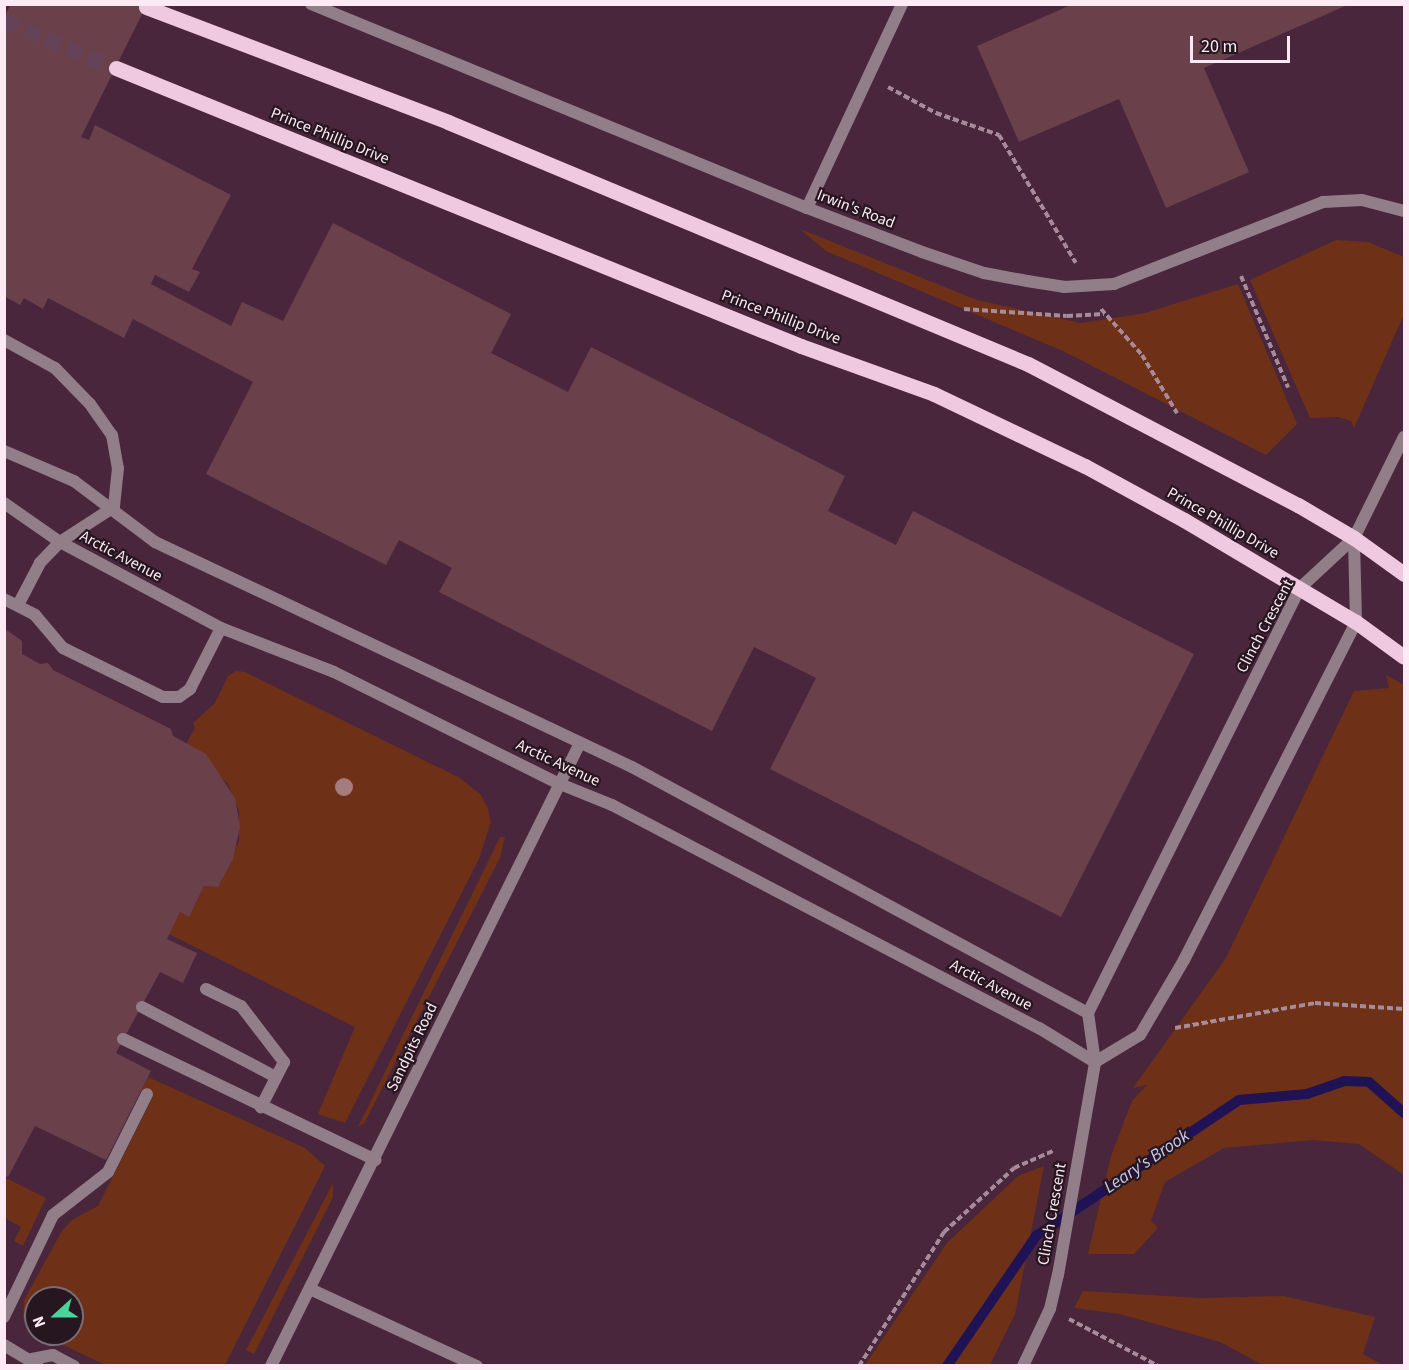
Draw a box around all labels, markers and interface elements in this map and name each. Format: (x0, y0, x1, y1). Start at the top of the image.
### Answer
scale bar (1193, 24, 1294, 62)
text: 20 m (1201, 34, 1237, 59)
street label: Prince Phillip Drive (268, 104, 392, 168)
street label: Irwin's Road (814, 185, 898, 233)
street label: Prince Phillip Drive (719, 285, 843, 349)
street label: Prince Phillip Drive (1164, 483, 1282, 563)
street label: Arctic Avenue (77, 526, 165, 586)
street label: Clinch Crescent (1232, 576, 1298, 676)
street label: Arctic Avenue (513, 735, 603, 791)
street label: Arctic Avenue (947, 955, 1035, 1015)
street label: Sandpits Road (382, 999, 442, 1095)
water label: Leary's Brook (1100, 1125, 1194, 1199)
street label: Clinch Crescent (1034, 1161, 1070, 1267)
north arrow (24, 1286, 84, 1346)
text: N (27, 1313, 51, 1331)

